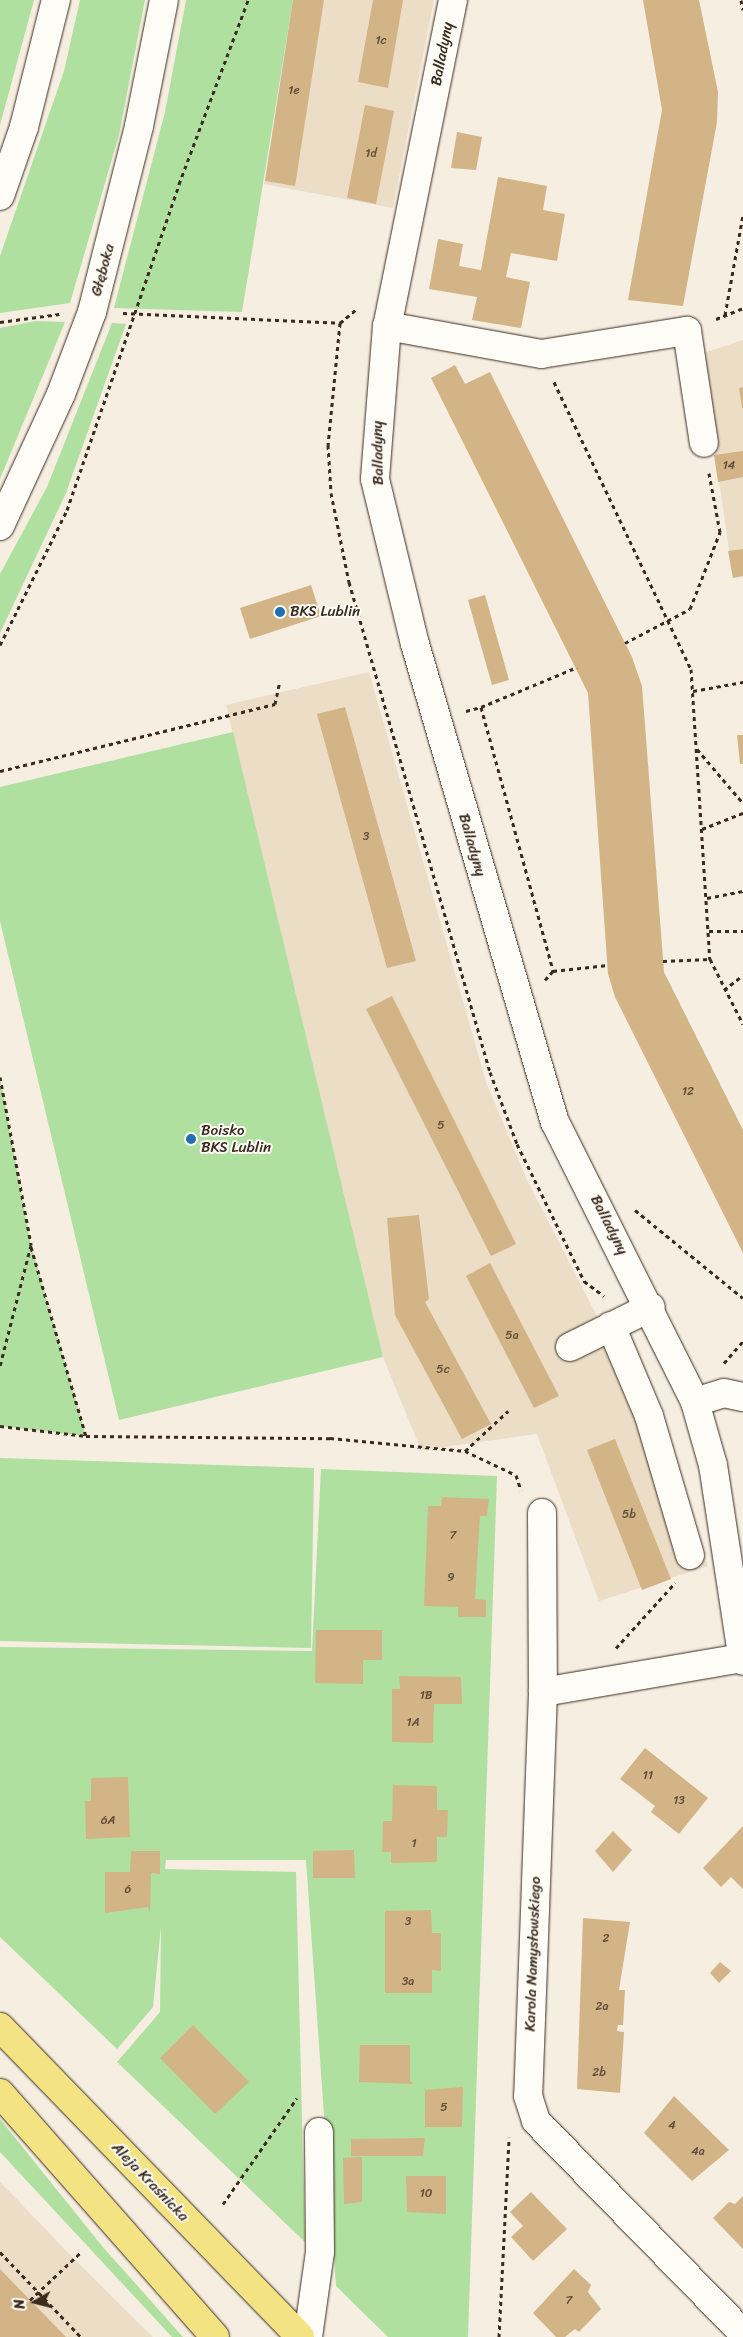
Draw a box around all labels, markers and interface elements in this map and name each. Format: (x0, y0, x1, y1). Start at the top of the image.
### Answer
street label: Balladyny (427, 21, 457, 87)
house number: 1c (375, 34, 387, 48)
house number: 1e (288, 84, 300, 98)
house number: 1d (365, 147, 377, 161)
street label: Głęboka (87, 242, 119, 298)
street label: Balladyny (368, 421, 388, 485)
house number: 14 (723, 459, 735, 473)
place label: BKS Lublin (290, 603, 360, 621)
marker: BKS Lublin (274, 606, 286, 618)
street label: Balladyny (454, 812, 490, 878)
house number: 3 (363, 830, 369, 844)
house number: 12 (682, 1085, 694, 1099)
house number: 5 (437, 1119, 445, 1133)
place label: Boisko BKS Lublin (201, 1121, 271, 1156)
marker: Boisko BKS Lublin (185, 1133, 197, 1145)
street label: Balladyny (586, 1192, 632, 1258)
house number: 5a (505, 1329, 519, 1343)
house number: 5c (436, 1363, 450, 1377)
house number: 5b (622, 1508, 636, 1522)
house number: 7 (450, 1529, 456, 1543)
house number: 9 (447, 1571, 455, 1585)
house number: 1B (420, 1689, 432, 1703)
house number: 1A (406, 1716, 420, 1730)
house number: 11 (643, 1769, 653, 1783)
house number: 13 (673, 1794, 685, 1808)
house number: 6A (101, 1814, 115, 1828)
house number: 1 (411, 1837, 417, 1851)
street label: Karola Namysłowskiego (521, 1877, 545, 2031)
house number: 6 (125, 1883, 131, 1897)
house number: 3 (405, 1915, 411, 1929)
house number: 2 (603, 1932, 609, 1946)
house number: 3a (402, 1975, 414, 1989)
house number: 2a (596, 2000, 608, 2014)
house number: 2b (592, 2066, 606, 2080)
house number: 5 (440, 2101, 448, 2115)
house number: 4 (668, 2119, 676, 2133)
street label: Aleja Kraśnicka (108, 2139, 192, 2225)
house number: 4a (691, 2145, 705, 2159)
house number: 10 (420, 2187, 432, 2201)
north arrow (10, 2277, 60, 2327)
house number: 7 (566, 2294, 572, 2308)
text: N (7, 2298, 33, 2311)

